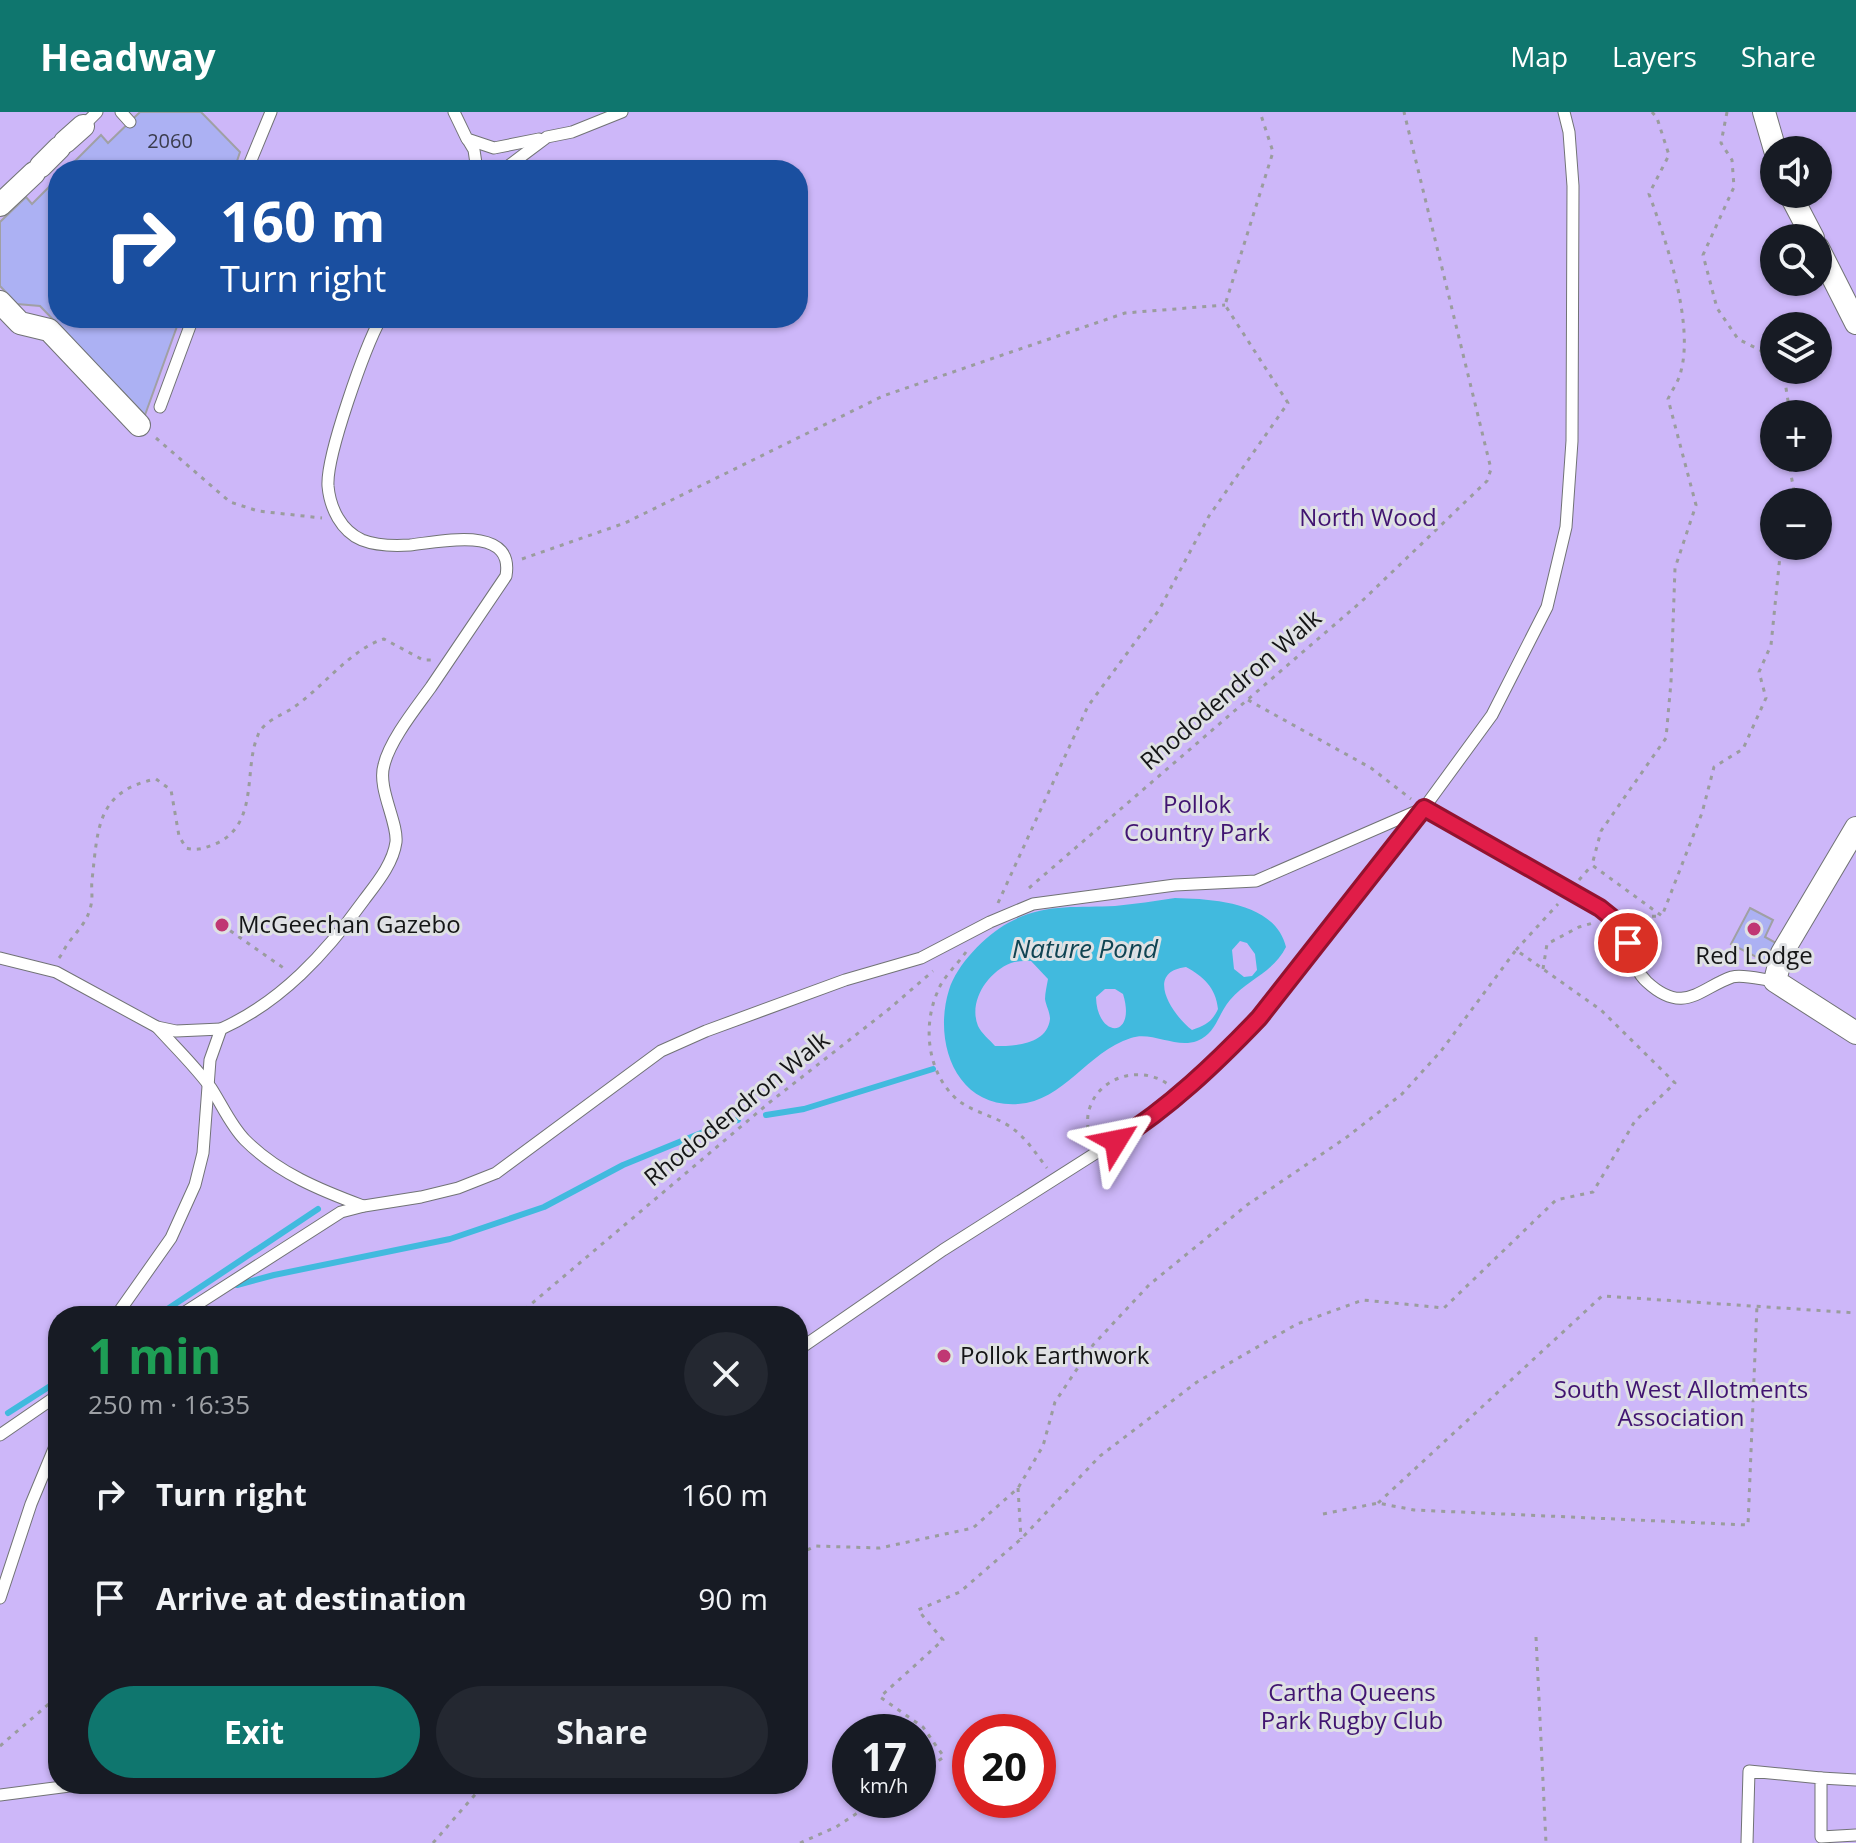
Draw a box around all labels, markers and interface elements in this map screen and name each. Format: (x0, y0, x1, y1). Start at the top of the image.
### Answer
text: Headway (40, 30, 216, 82)
text: Map (1510, 37, 1568, 75)
text: Layers (1612, 37, 1697, 75)
text: Share (1741, 37, 1816, 75)
house number: 2060 (147, 127, 193, 154)
map controls (1760, 136, 1832, 560)
button: sound (1760, 136, 1832, 208)
text: 160 m (220, 182, 386, 258)
icon: right (88, 192, 192, 296)
button: search (1760, 224, 1832, 296)
text: Turn right (220, 254, 386, 303)
button: layers (1760, 312, 1832, 384)
button: + (1760, 400, 1832, 472)
button: − (1760, 488, 1832, 560)
park label: North Wood (1299, 500, 1437, 533)
street label: Rhododendron Walk (1132, 601, 1328, 777)
park label: Pollok Country Park (1124, 787, 1270, 848)
place label: McGeechan Gazebo (238, 907, 461, 940)
pin (1594, 909, 1662, 977)
marker: McGeechan Gazebo (213, 916, 231, 934)
marker: Red Lodge (1745, 920, 1763, 938)
icon: arrive (1606, 921, 1650, 965)
water label: Nature Pond (1012, 930, 1159, 966)
place label: Red Lodge (1695, 938, 1813, 971)
street label: Rhododendron Walk (636, 1022, 836, 1193)
position arrow (1074, 1099, 1158, 1183)
text: 1 min (88, 1323, 221, 1388)
button: close (684, 1332, 768, 1416)
place label: Pollok Earthwork (960, 1338, 1150, 1371)
marker: Pollok Earthwork (935, 1347, 953, 1365)
park label: South West Allotments Association (1554, 1372, 1808, 1433)
text: 250 m · 16:35 (88, 1386, 250, 1422)
icon: right (88, 1472, 132, 1516)
text: Turn right (156, 1474, 307, 1515)
text: 160 m (681, 1474, 768, 1515)
icon: arrive (88, 1576, 132, 1620)
text: Arrive at destination (156, 1578, 467, 1619)
text: 90 m (698, 1578, 768, 1619)
park label: Cartha Queens Park Rugby Club (1261, 1675, 1443, 1736)
button: Exit (88, 1686, 420, 1778)
button: Share (436, 1686, 768, 1778)
speed limit sign: 20 (952, 1714, 1056, 1818)
text: 17 (861, 1728, 907, 1783)
text: km/h (860, 1772, 908, 1799)

